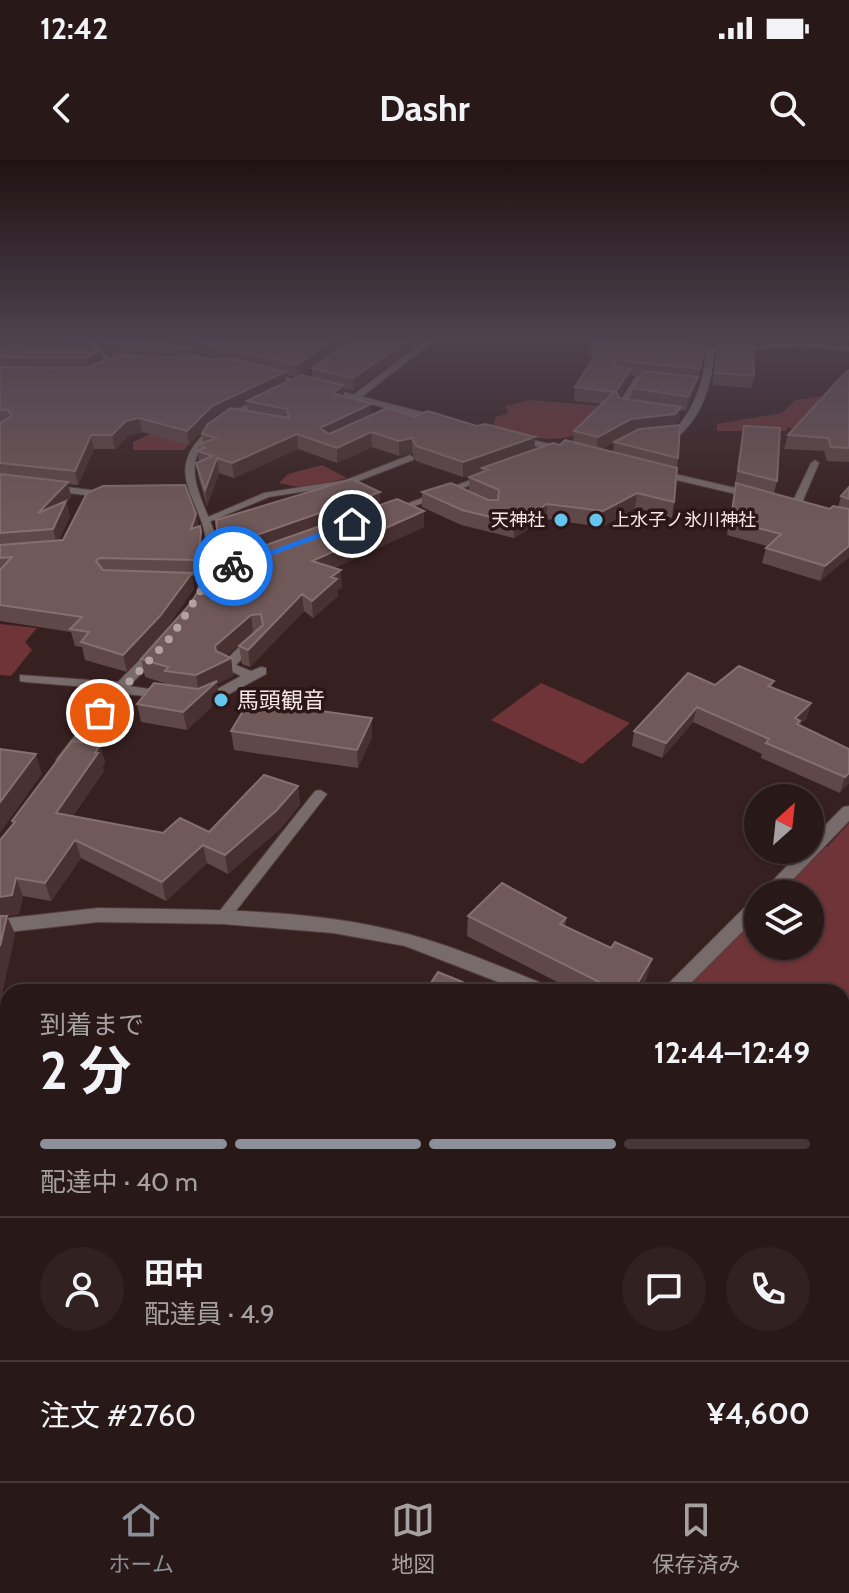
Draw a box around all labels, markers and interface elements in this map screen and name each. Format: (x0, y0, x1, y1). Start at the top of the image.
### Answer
text: 12:42 (40, 10, 108, 47)
icon: back (40, 86, 84, 130)
text: Dashr (379, 86, 470, 130)
icon: search (765, 86, 809, 130)
pin (318, 490, 386, 558)
icon: home (330, 502, 374, 546)
place label: 天神社 (491, 509, 545, 531)
place label: 上水子ノ氷川神社 (612, 509, 756, 531)
marker: 天神社 (552, 511, 570, 529)
marker: 上水子ノ氷川神社 (587, 511, 605, 529)
courier (193, 526, 273, 606)
icon: bike (211, 544, 255, 588)
pin (66, 679, 134, 747)
place label: 馬頭観音 (237, 687, 325, 714)
icon: bag (78, 691, 122, 735)
marker: 馬頭観音 (212, 691, 230, 709)
north arrow (744, 784, 824, 864)
map controls (744, 784, 824, 960)
button: layers (744, 880, 824, 960)
text: 到着まで (40, 1009, 144, 1041)
text: 12:44–12:49 (654, 1034, 810, 1071)
text: 2 分 (40, 1039, 131, 1102)
text: 配達中 · 40 m (40, 1166, 198, 1198)
button: person (40, 1247, 124, 1331)
button: chat (622, 1247, 706, 1331)
button: phone (726, 1247, 810, 1331)
text: 田中 (144, 1255, 204, 1292)
text: 配達員 · 4.9 (144, 1298, 275, 1330)
text: ¥4,600 (707, 1395, 810, 1432)
text: 注文 #2760 (40, 1397, 196, 1434)
tab: ホーム (109, 1498, 174, 1578)
tab: 地図 (391, 1498, 435, 1578)
tab: 保存済み (652, 1498, 740, 1578)

